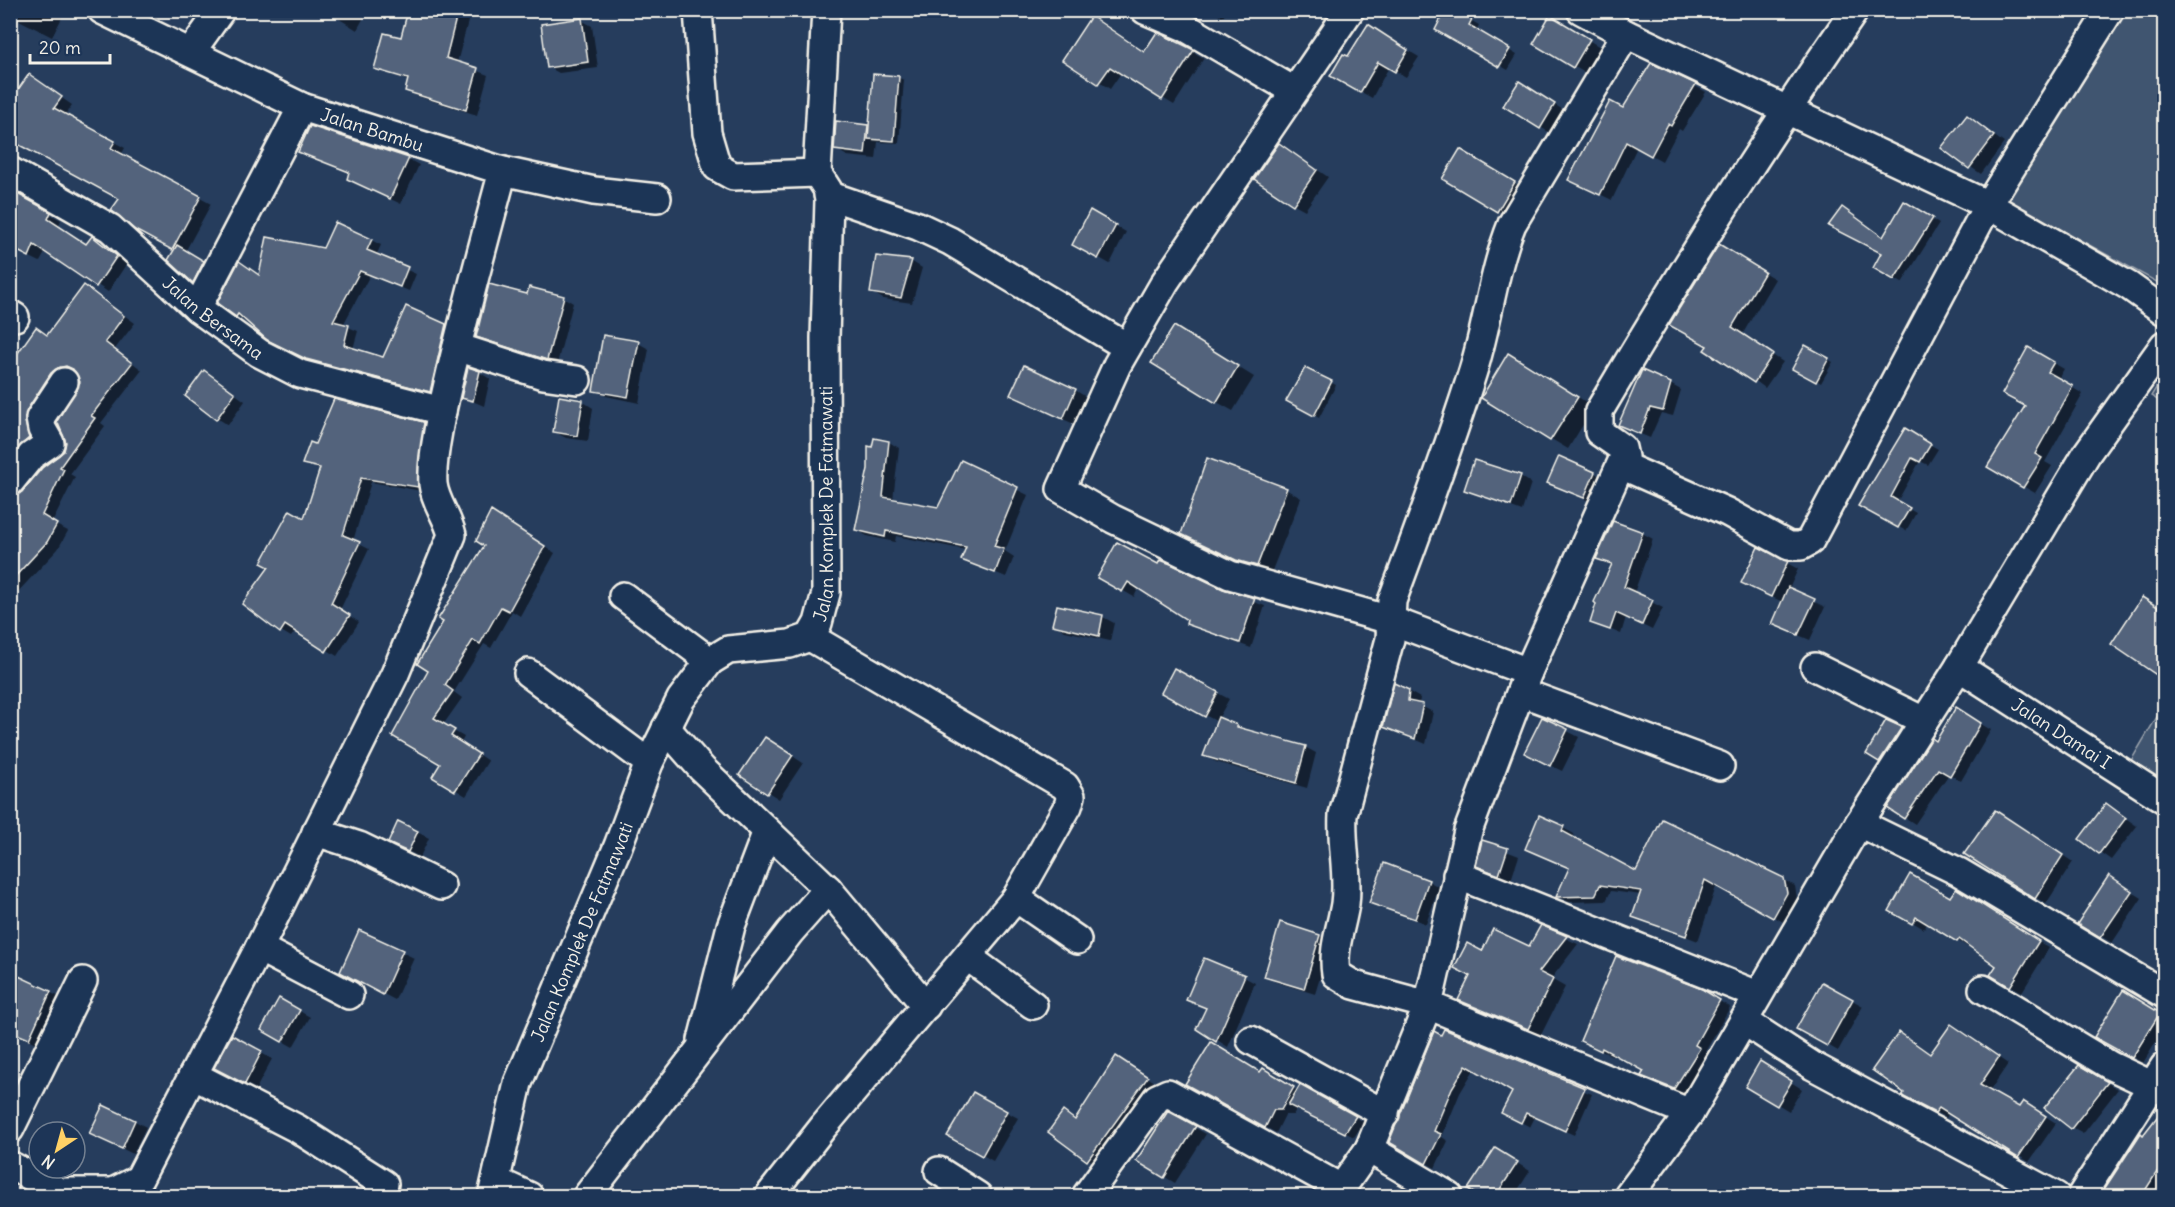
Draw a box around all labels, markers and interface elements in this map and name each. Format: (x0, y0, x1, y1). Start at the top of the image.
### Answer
scale bar (30, 27, 110, 65)
text: 20 m (39, 36, 81, 59)
street label: Jalan Bambu (318, 102, 427, 157)
street label: Jalan Bersama (158, 271, 268, 364)
street label: Jalan Komplek De Fatmawati (807, 386, 838, 624)
street label: Jalan Damai I (2008, 693, 2116, 774)
street label: Jalan Komplek De Fatmawati (525, 819, 637, 1045)
north arrow (27, 1120, 87, 1180)
text: N (38, 1151, 59, 1173)

